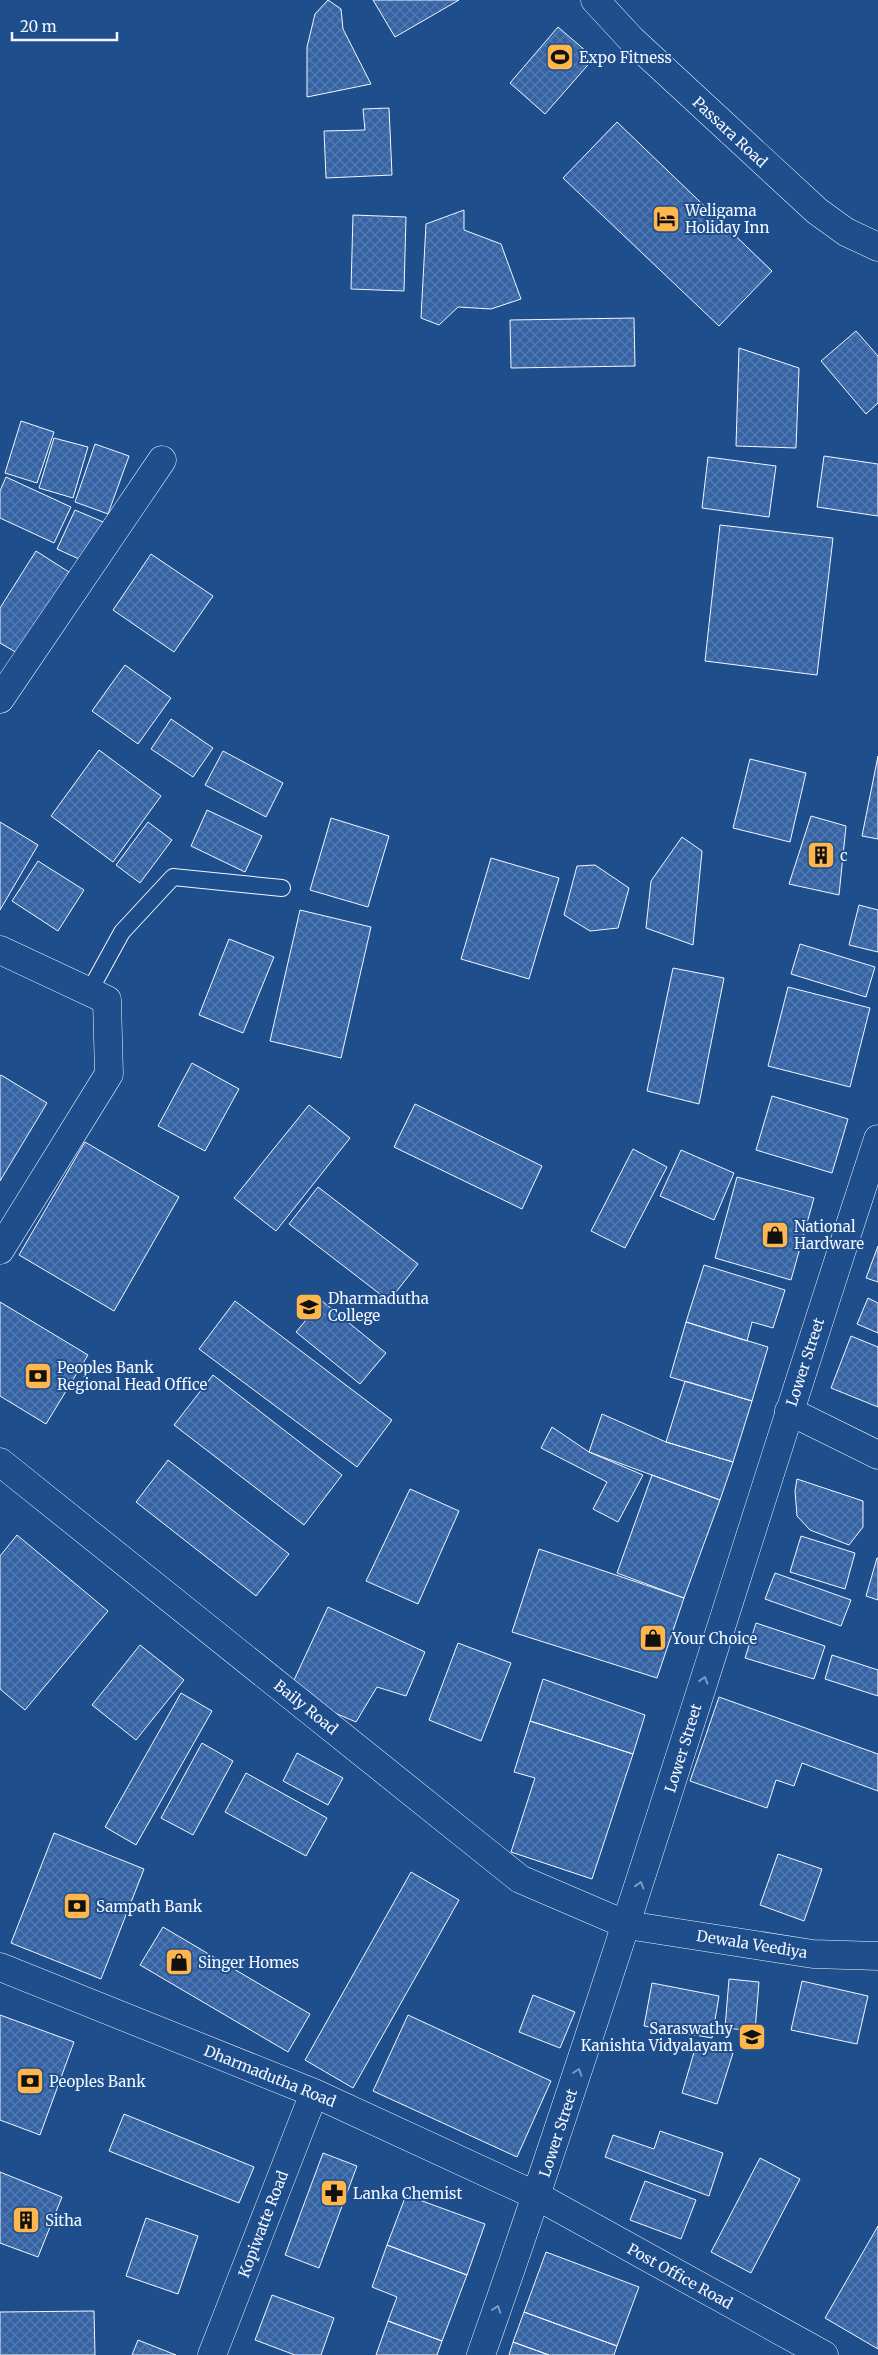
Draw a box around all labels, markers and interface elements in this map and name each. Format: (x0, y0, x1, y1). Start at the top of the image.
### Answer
scale bar (12, 10, 118, 42)
text: 20 m (20, 17, 57, 36)
sports icon: Expo Fitness (545, 42, 575, 72)
place label: Expo Fitness (579, 48, 672, 67)
street label: Passara Road (689, 93, 771, 171)
place label: Weligama Holiday Inn (684, 201, 769, 237)
hotel icon: Weligama Holiday Inn (651, 204, 681, 234)
building icon: c (806, 840, 836, 870)
place label: c (840, 846, 848, 865)
place label: National Hardware (794, 1217, 864, 1253)
shop icon: National Hardware (760, 1220, 790, 1250)
place label: Dharmadutha College (328, 1289, 429, 1325)
school or university icon: Dharmadutha College (294, 1292, 324, 1322)
street label: Lower Street (782, 1315, 828, 1409)
place label: Peoples Bank Regional Head Office (57, 1358, 207, 1394)
bank icon: Peoples Bank Regional Head Office (23, 1361, 53, 1391)
shop icon: Your Choice (638, 1623, 668, 1653)
place label: Your Choice (671, 1629, 757, 1648)
street label: Baily Road (270, 1676, 342, 1738)
one-way arrow (699, 1676, 709, 1684)
street label: Lower Street (660, 1701, 706, 1795)
one-way arrow (634, 1881, 644, 1890)
bank icon: Sampath Bank (62, 1891, 92, 1921)
place label: Sampath Bank (96, 1897, 203, 1916)
street label: Dewala Veediya (695, 1926, 809, 1962)
shop icon: Singer Homes (164, 1947, 194, 1977)
place label: Singer Homes (198, 1953, 299, 1972)
place label: Saraswathy Kanishta Vidyalayam (581, 2019, 733, 2055)
school or university icon: Saraswathy Kanishta Vidyalayam (737, 2022, 767, 2052)
street label: Dharmadutha Road (201, 2041, 339, 2111)
bank icon: Peoples Bank (15, 2066, 45, 2096)
one-way arrow (572, 2069, 582, 2077)
place label: Peoples Bank (49, 2072, 146, 2091)
street label: Lower Street (535, 2086, 581, 2180)
street label: Kopiwatte Road (234, 2168, 292, 2280)
pharmacy icon: Lanka Chemist (319, 2178, 349, 2208)
place label: Lanka Chemist (353, 2184, 462, 2203)
building icon: Sitha (11, 2205, 41, 2235)
place label: Sitha (45, 2211, 82, 2230)
street label: Post Office Road (624, 2239, 736, 2313)
one-way arrow (491, 2305, 501, 2314)

